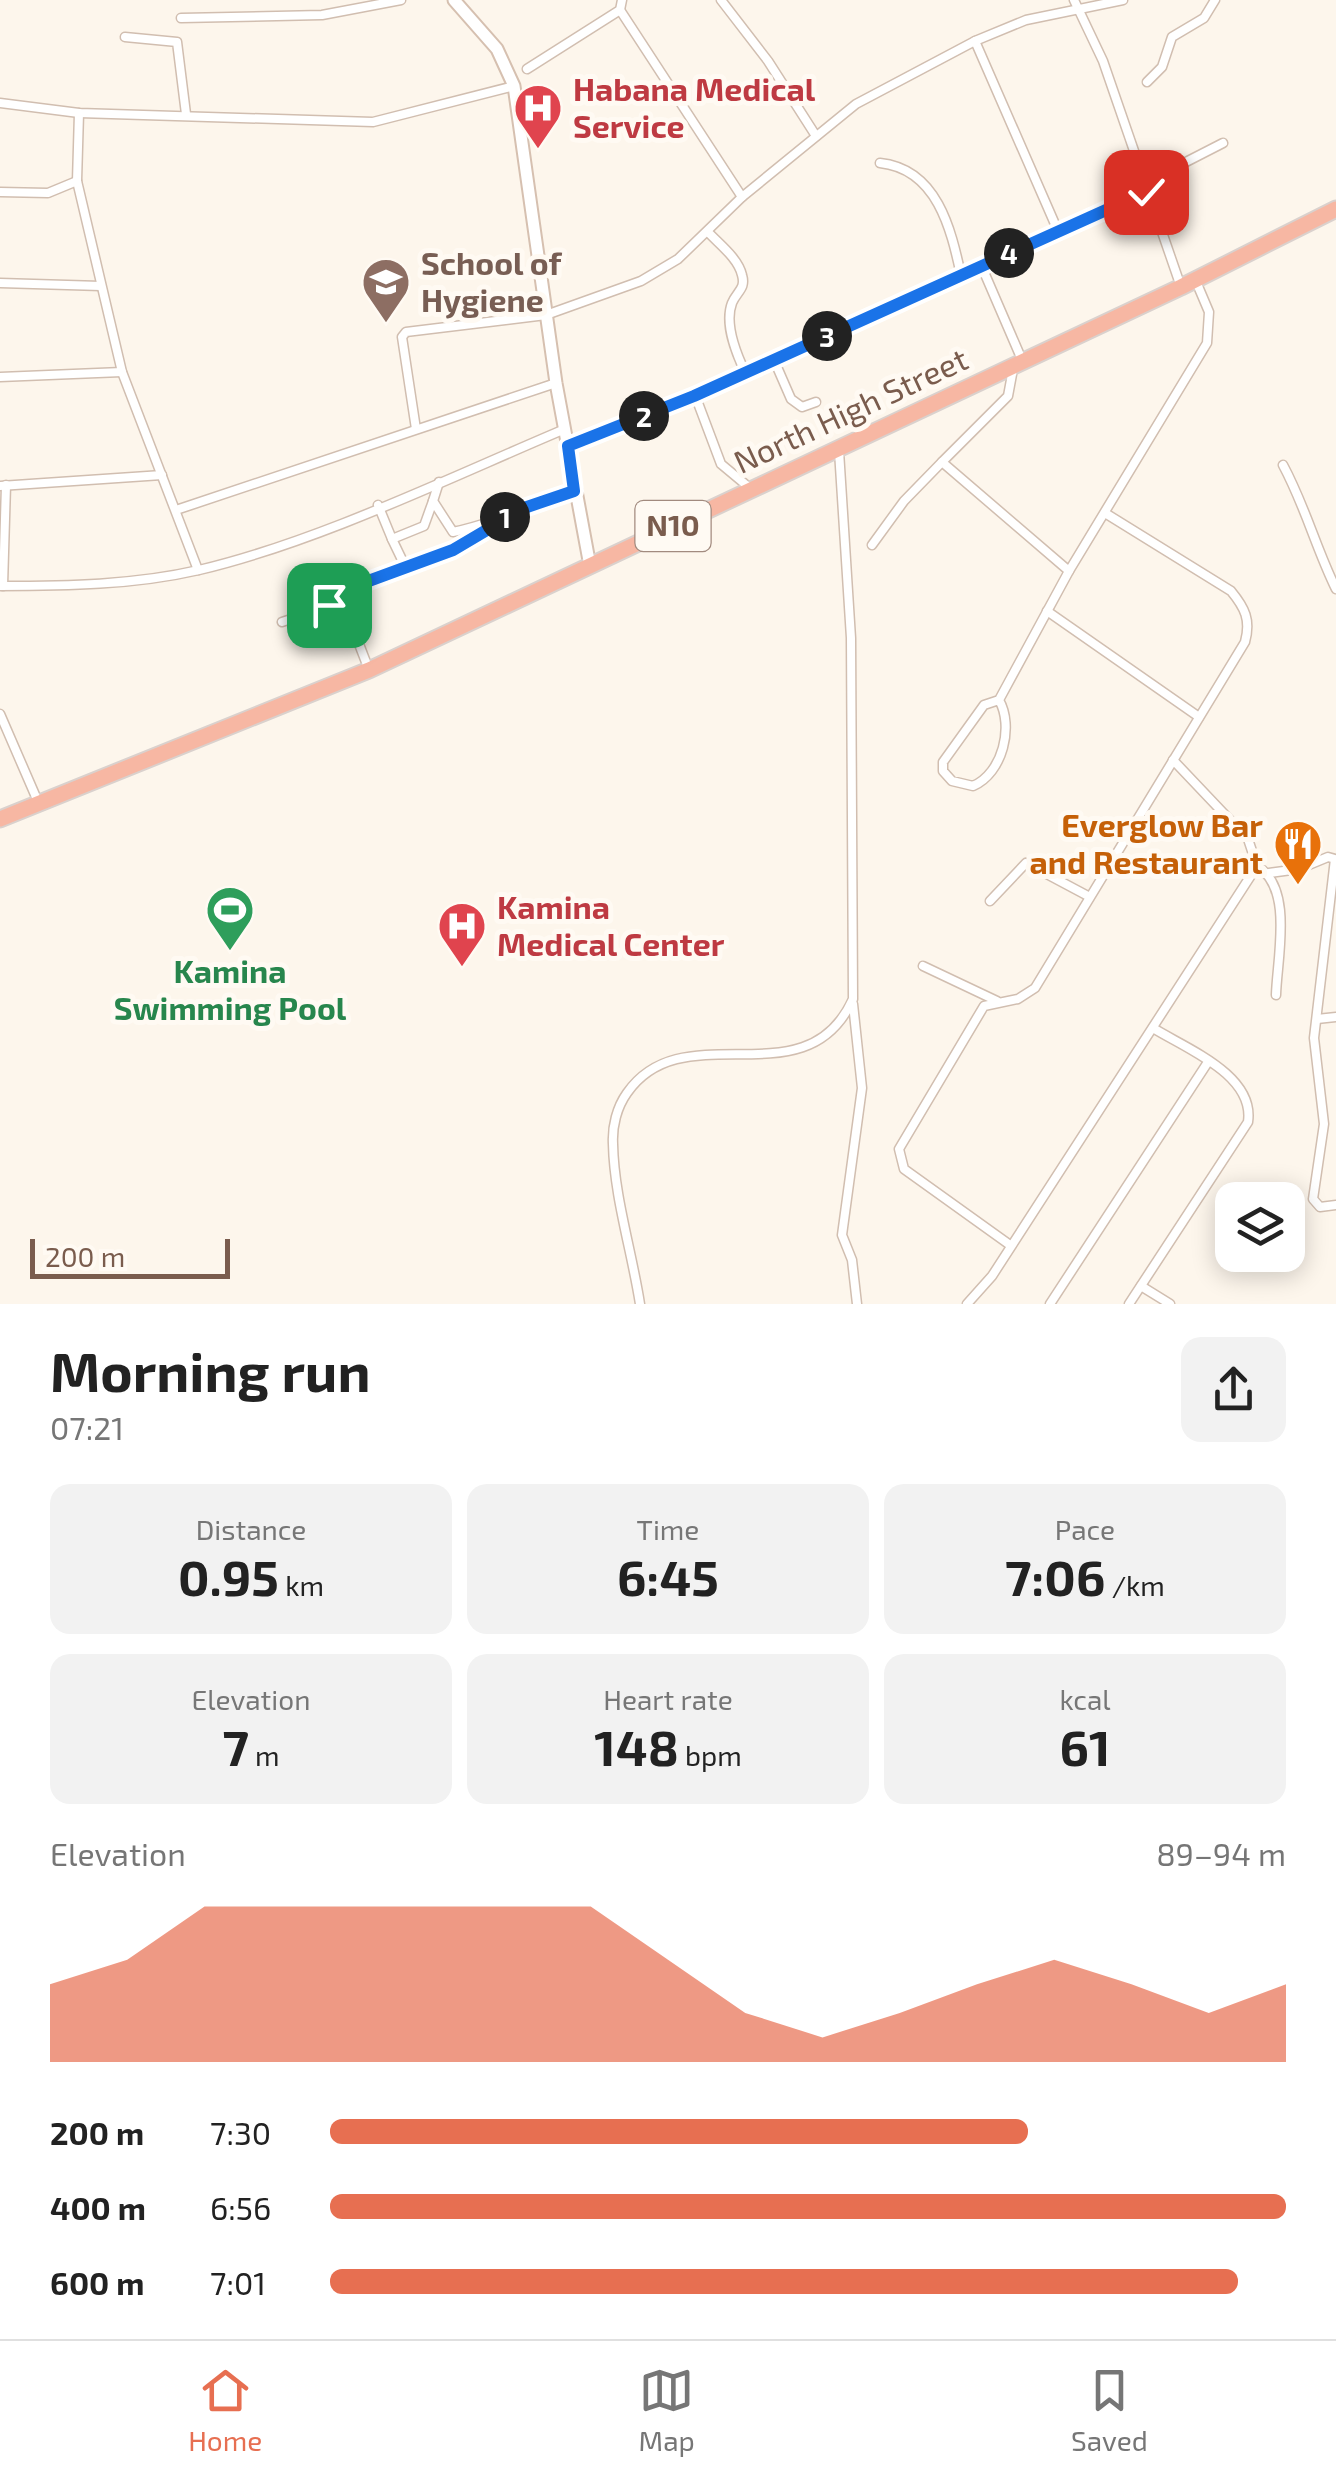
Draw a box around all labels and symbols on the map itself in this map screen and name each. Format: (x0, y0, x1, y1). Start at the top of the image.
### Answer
place label: Habana Medical Service (573, 69, 816, 144)
hospital icon: Habana Medical Service (512, 82, 564, 150)
pin (1104, 150, 1189, 235)
pin: 4 (984, 228, 1034, 278)
place label: School of Hygiene (421, 243, 563, 319)
school or university icon: School of Hygiene (360, 256, 412, 324)
pin: 3 (802, 311, 852, 361)
street label: North High Street (727, 338, 973, 480)
pin: 2 (619, 391, 669, 441)
pin: 1 (480, 492, 530, 542)
road number: N10 (636, 501, 710, 551)
pin (287, 563, 372, 648)
place label: Everglow Bar and Restaurant (1029, 805, 1263, 880)
restaurant icon: Everglow Bar and Restaurant (1272, 818, 1324, 886)
sports icon: Kamina Swimming Pool (204, 884, 256, 952)
place label: Kamina Medical Center (497, 887, 725, 962)
hospital icon: Kamina Medical Center (436, 900, 488, 968)
place label: Kamina Swimming Pool (114, 951, 347, 1026)
scale bar (30, 1234, 230, 1278)

